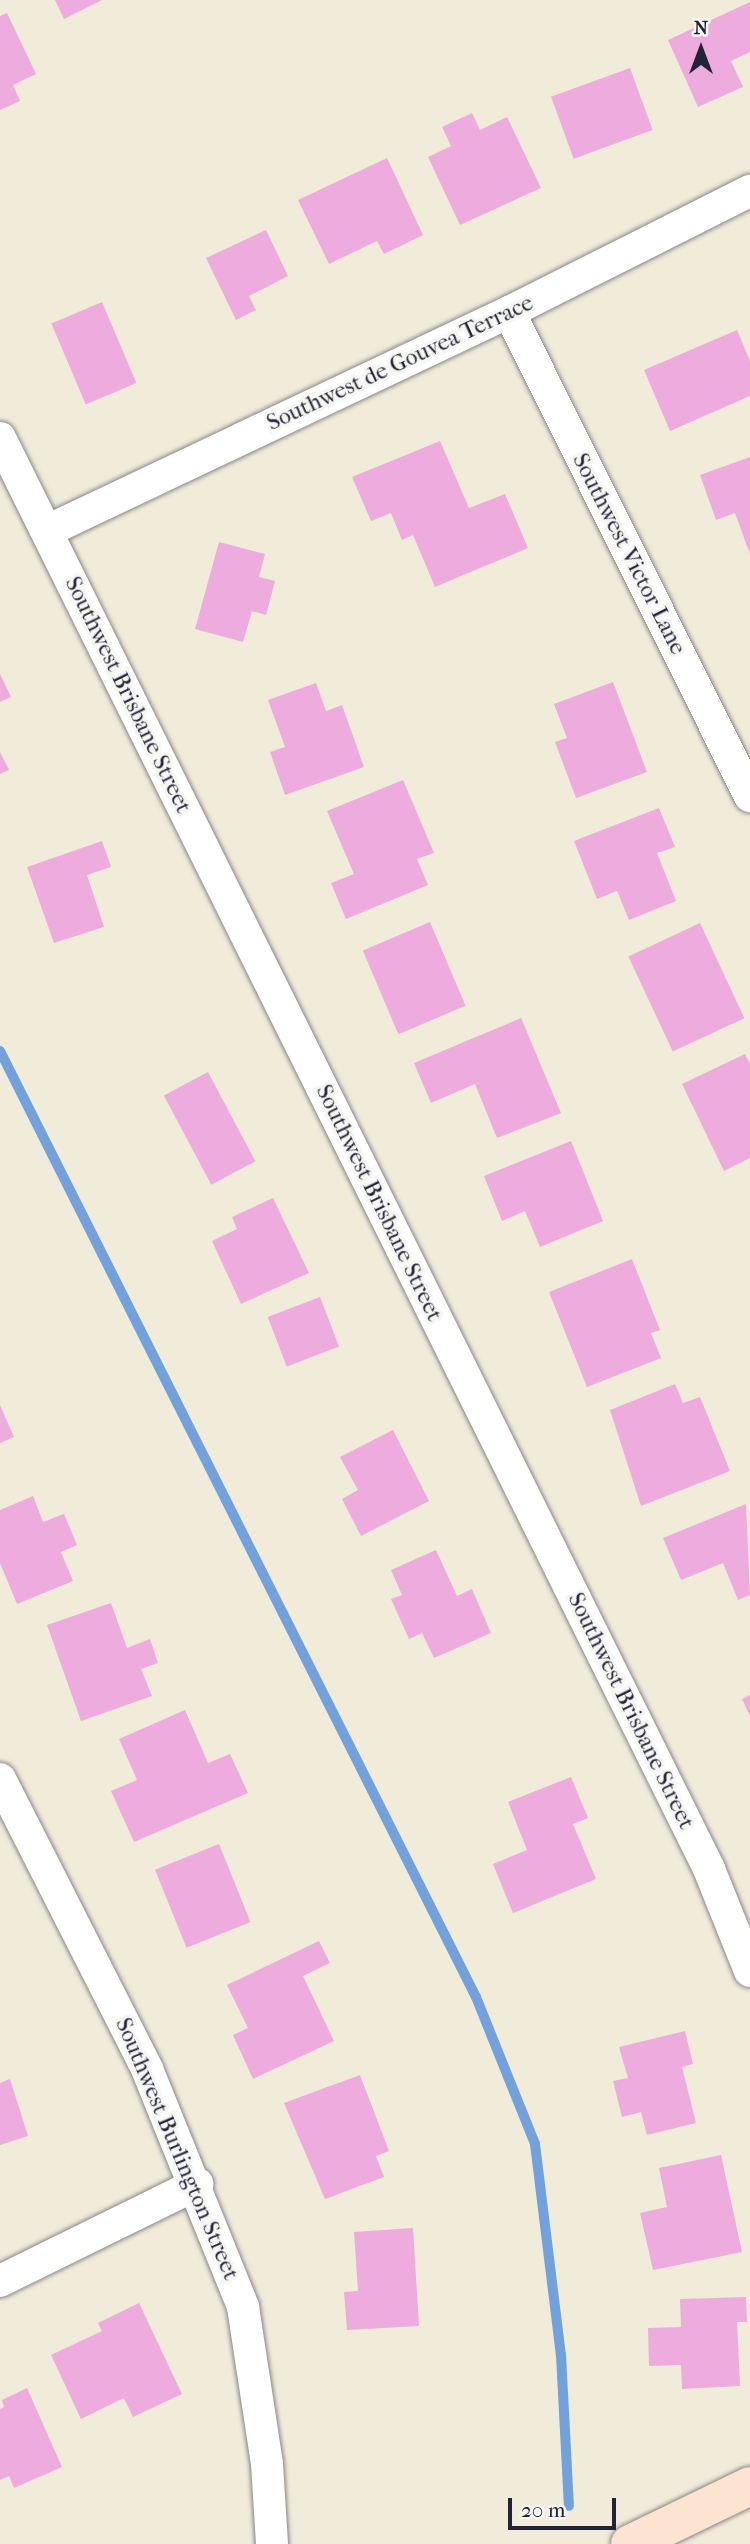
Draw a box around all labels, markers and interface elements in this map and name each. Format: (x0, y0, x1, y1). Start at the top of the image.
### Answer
north arrow (666, 14, 736, 84)
text: N (694, 17, 708, 39)
street label: Southwest de Gouvea Terrace (262, 289, 538, 437)
street label: Southwest Victor Lane (566, 449, 692, 659)
street label: Southwest Brisbane Street (59, 572, 197, 818)
street label: Southwest Brisbane Street (310, 1080, 448, 1326)
street label: Southwest Brisbane Street (562, 1588, 700, 1834)
street label: Southwest Burlington Street (109, 2014, 245, 2284)
scale bar (512, 2484, 620, 2528)
text: 20 m (521, 2498, 565, 2522)

